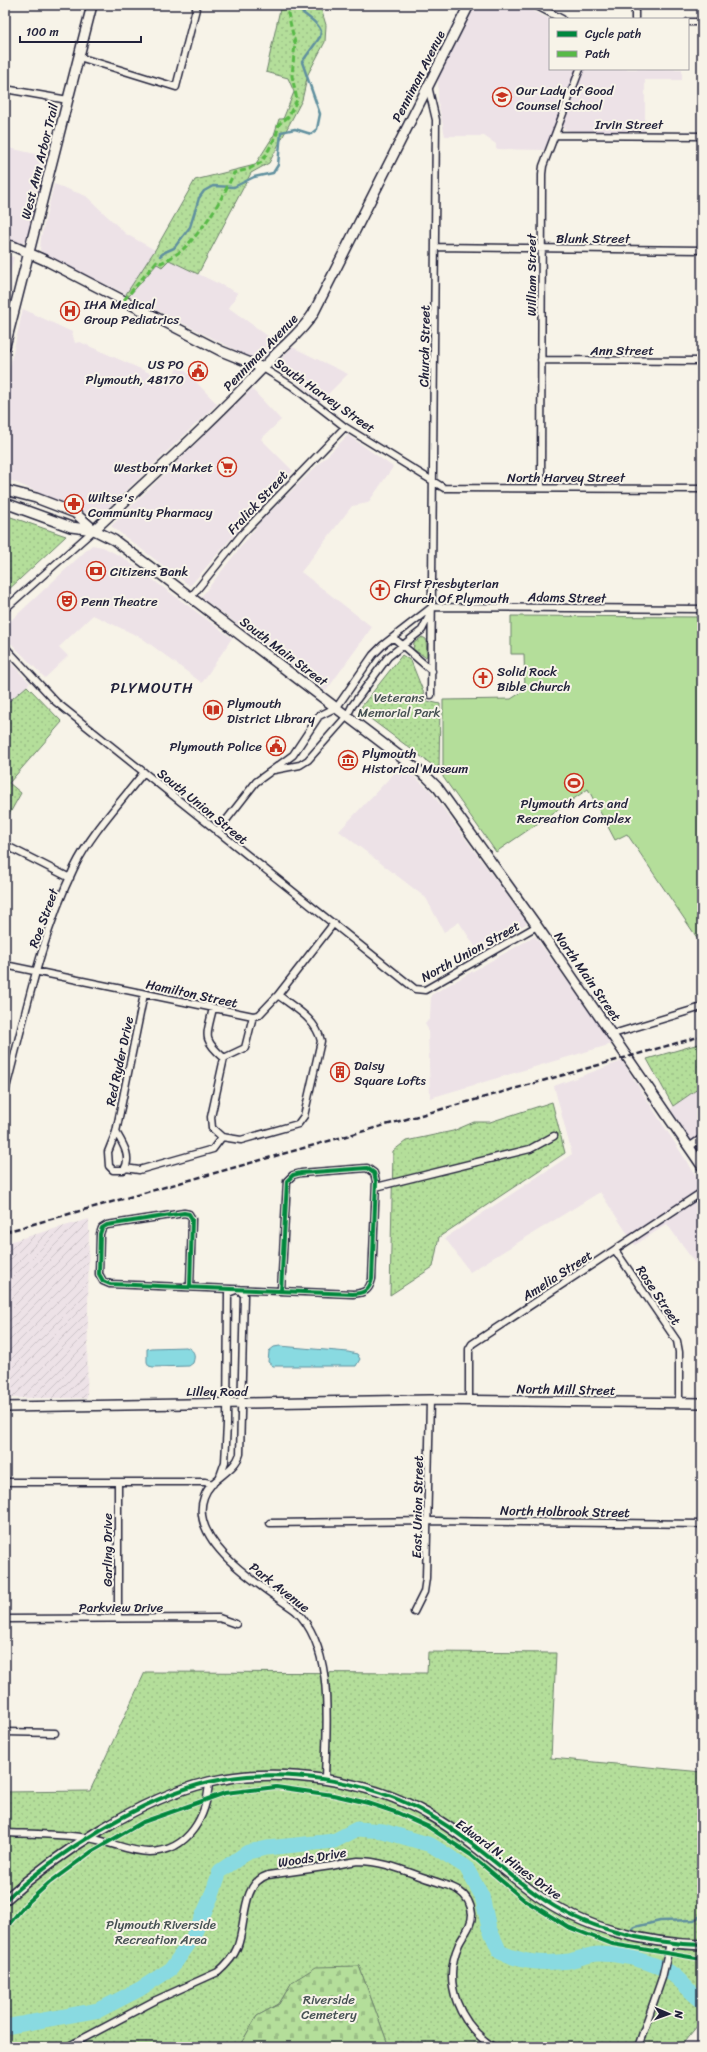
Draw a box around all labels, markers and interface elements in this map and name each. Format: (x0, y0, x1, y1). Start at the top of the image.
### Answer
scale bar (20, 18, 141, 44)
legend (549, 18, 689, 70)
text: 100 m (26, 21, 59, 43)
text: Cycle path (585, 23, 641, 45)
street label: Penniman Avenue (385, 26, 452, 126)
text: Path (585, 43, 610, 65)
place label: Our Lady of Good Counsel School (516, 79, 614, 117)
school or university icon: Our Lady of Good Counsel School (491, 86, 513, 108)
street label: West Ann Arbor Trail (14, 100, 65, 222)
street label: Irvin Street (594, 113, 664, 136)
street label: Blunk Street (556, 227, 631, 250)
street label: William Street (520, 233, 543, 316)
place label: IHA Medical Group Pediatrics (83, 293, 180, 331)
hospital icon: IHA Medical Group Pediatrics (59, 300, 81, 322)
street label: Church Street (412, 304, 437, 387)
street label: Penniman Avenue (217, 308, 304, 397)
street label: Ann Street (589, 339, 654, 362)
street label: South Harvey Street (269, 352, 380, 439)
place label: US PO Plymouth, 48170 (86, 353, 184, 391)
public building icon: US PO Plymouth, 48170 (187, 360, 209, 382)
place label: Westborn Market (114, 456, 213, 479)
supermarket icon: Westborn Market (216, 456, 238, 478)
street label: Fralick Street (221, 465, 294, 540)
street label: North Harvey Street (507, 466, 626, 489)
place label: Wiltse's Community Pharmacy (88, 486, 213, 524)
pharmacy icon: Wiltse's Community Pharmacy (63, 493, 85, 515)
bank icon: Citizens Bank (85, 560, 107, 582)
place label: Citizens Bank (110, 560, 189, 583)
place label: First Presbyterian Church Of Plymouth (394, 572, 509, 610)
church icon: First Presbyterian Church Of Plymouth (369, 579, 391, 601)
street label: Adams Street (527, 585, 607, 610)
theatre icon: Penn Theatre (56, 590, 78, 612)
place label: Penn Theatre (81, 590, 158, 613)
street label: South Main Street (235, 610, 333, 693)
place label: Solid Rock Bible Church (497, 660, 570, 698)
church icon: Solid Rock Bible Church (472, 667, 494, 689)
district label: PLYMOUTH (110, 675, 194, 701)
park label: Veterans Memorial Park (357, 686, 441, 724)
place label: Plymouth District Library (227, 692, 315, 730)
library icon: Plymouth District Library (202, 699, 224, 721)
place label: Plymouth Police (169, 735, 262, 758)
public building icon: Plymouth Police (265, 735, 287, 757)
place label: Plymouth Historical Museum (362, 742, 468, 780)
museum icon: Plymouth Historical Museum (337, 749, 359, 771)
street label: South Union Street (152, 762, 254, 851)
sports icon: Plymouth Arts and Recreation Complex (563, 772, 585, 794)
place label: Plymouth Arts and Recreation Complex (517, 792, 631, 830)
street label: Roe Street (22, 884, 65, 951)
street label: North Union Street (416, 914, 524, 988)
street label: North Main Street (548, 927, 627, 1026)
street label: Hamilton Street (144, 973, 240, 1015)
street label: Red Ryder Drive (99, 1014, 140, 1108)
place label: Daisy Square Lofts (354, 1054, 427, 1092)
building icon: Daisy Square Lofts (329, 1061, 351, 1083)
street label: Amelia Street (517, 1244, 597, 1307)
street label: Rose Street (630, 1261, 687, 1330)
street label: North Mill Street (516, 1377, 616, 1402)
street label: Lilley Road (186, 1380, 249, 1403)
street label: East Union Street (405, 1455, 430, 1559)
street label: North Holbrook Street (500, 1499, 630, 1524)
street label: Garling Drive (96, 1513, 119, 1587)
street label: Park Avenue (244, 1556, 315, 1619)
street label: Parkview Drive (79, 1596, 163, 1619)
street label: Edward N. Hines Drive (451, 1813, 567, 1906)
street label: Woods Drive (276, 1841, 348, 1874)
park label: Plymouth Riverside Recreation Area (106, 1913, 216, 1951)
park label: Riverside Cemetery (301, 1988, 357, 2026)
north arrow (649, 1994, 689, 2034)
text: N (669, 2009, 688, 2019)

